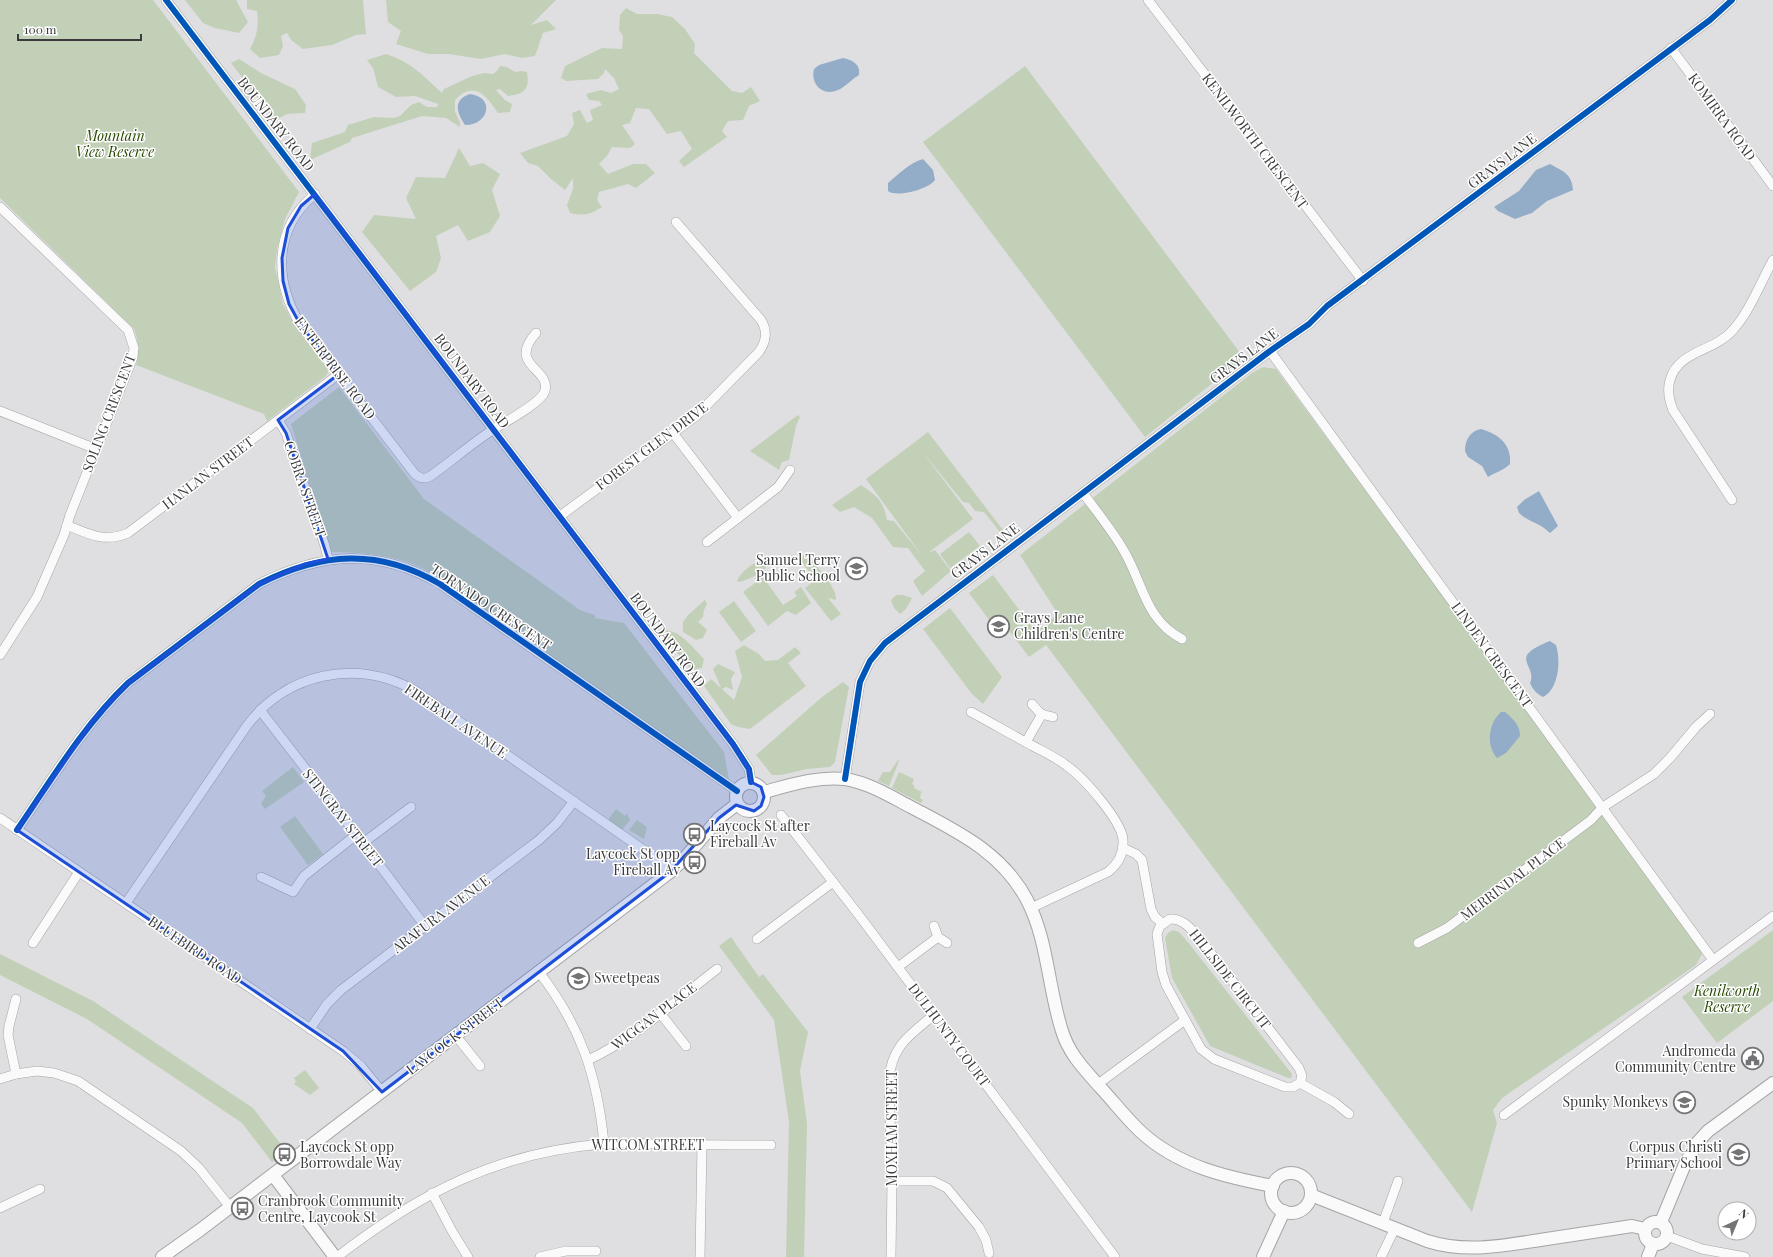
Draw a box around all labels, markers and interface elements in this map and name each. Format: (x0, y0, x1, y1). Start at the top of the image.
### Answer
scale bar (18, 16, 141, 42)
text: 100 m (24, 21, 57, 37)
street label: KENILWORTH CRESCENT (1198, 69, 1313, 213)
street label: KOMIRRA ROAD (1684, 69, 1761, 164)
street label: BOUNDARY ROAD (234, 73, 319, 175)
park label: Mountain View Reserve (76, 126, 154, 161)
street label: GRAYS LANE (1463, 128, 1540, 193)
street label: ENTERPRISE ROAD (290, 312, 380, 423)
street label: GRAYS LANE (1205, 323, 1282, 388)
street label: BOUNDARY ROAD (430, 329, 514, 432)
street label: SOLING CRESCENT (77, 351, 140, 475)
street label: FOREST GLEN DRIVE (592, 397, 712, 494)
street label: HANLAN STREET (158, 432, 258, 513)
street label: COBRA STREET (280, 438, 331, 540)
street label: GRAYS LANE (946, 518, 1023, 583)
place label: Samuel Terry Public School (756, 550, 840, 585)
school or university icon: Samuel Terry Public School (843, 555, 869, 581)
street label: TORNADO CRESCENT (427, 559, 556, 654)
street label: BOUNDARY ROAD (626, 588, 710, 691)
street label: LINDEN CRESCENT (1448, 598, 1537, 712)
place label: Grays Lane Children's Centre (1014, 608, 1125, 643)
school or university icon: Grays Lane Children's Centre (985, 613, 1011, 639)
street label: FIREBALL AVENUE (401, 679, 511, 762)
street label: STINGRAY STREET (299, 764, 388, 871)
place label: Laycock St after Fireball Av (710, 816, 811, 851)
bus stop icon: Laycock St after Fireball Av (682, 821, 708, 847)
street label: MERRINDAL PLACE (1456, 833, 1569, 924)
place label: Laycock St opp Fireball Av (586, 844, 680, 879)
bus stop icon: Laycock St opp Fireball Av (682, 849, 708, 875)
street label: ARAFURA AVENUE (387, 871, 494, 957)
street label: BLUEBIRD ROAD (145, 911, 246, 988)
street label: HILLSIDE CIRCUIT (1185, 925, 1276, 1033)
school or university icon: Sweetpeas (565, 965, 591, 991)
place label: Sweetpeas (594, 968, 660, 987)
street label: WIGGAN PLACE (606, 977, 700, 1055)
street label: DULHUNTY COURT (904, 979, 995, 1091)
park label: Kenilworth Reserve (1693, 981, 1760, 1016)
street label: LAYCOCK STREET (402, 992, 508, 1079)
place label: Andromeda Community Centre (1615, 1041, 1736, 1076)
public building icon: Andromeda Community Centre (1739, 1046, 1765, 1072)
street label: MOXHAM STREET (882, 1069, 901, 1186)
school or university icon: Spunky Monkeys (1671, 1089, 1697, 1115)
place label: Spunky Monkeys (1562, 1092, 1668, 1111)
street label: WITCOM STREET (591, 1135, 705, 1154)
place label: Laycock St opp Borrowdale Way (300, 1137, 402, 1172)
place label: Corpus Christi Primary School (1626, 1137, 1722, 1172)
bus stop icon: Laycock St opp Borrowdale Way (272, 1142, 298, 1168)
school or university icon: Corpus Christi Primary School (1725, 1142, 1751, 1168)
place label: Cranbrook Community Centre, Laycook St (258, 1191, 404, 1226)
bus stop icon: Cranbrook Community Centre, Laycook St (229, 1196, 255, 1222)
north arrow (1717, 1201, 1757, 1241)
text: N (1736, 1205, 1752, 1222)

